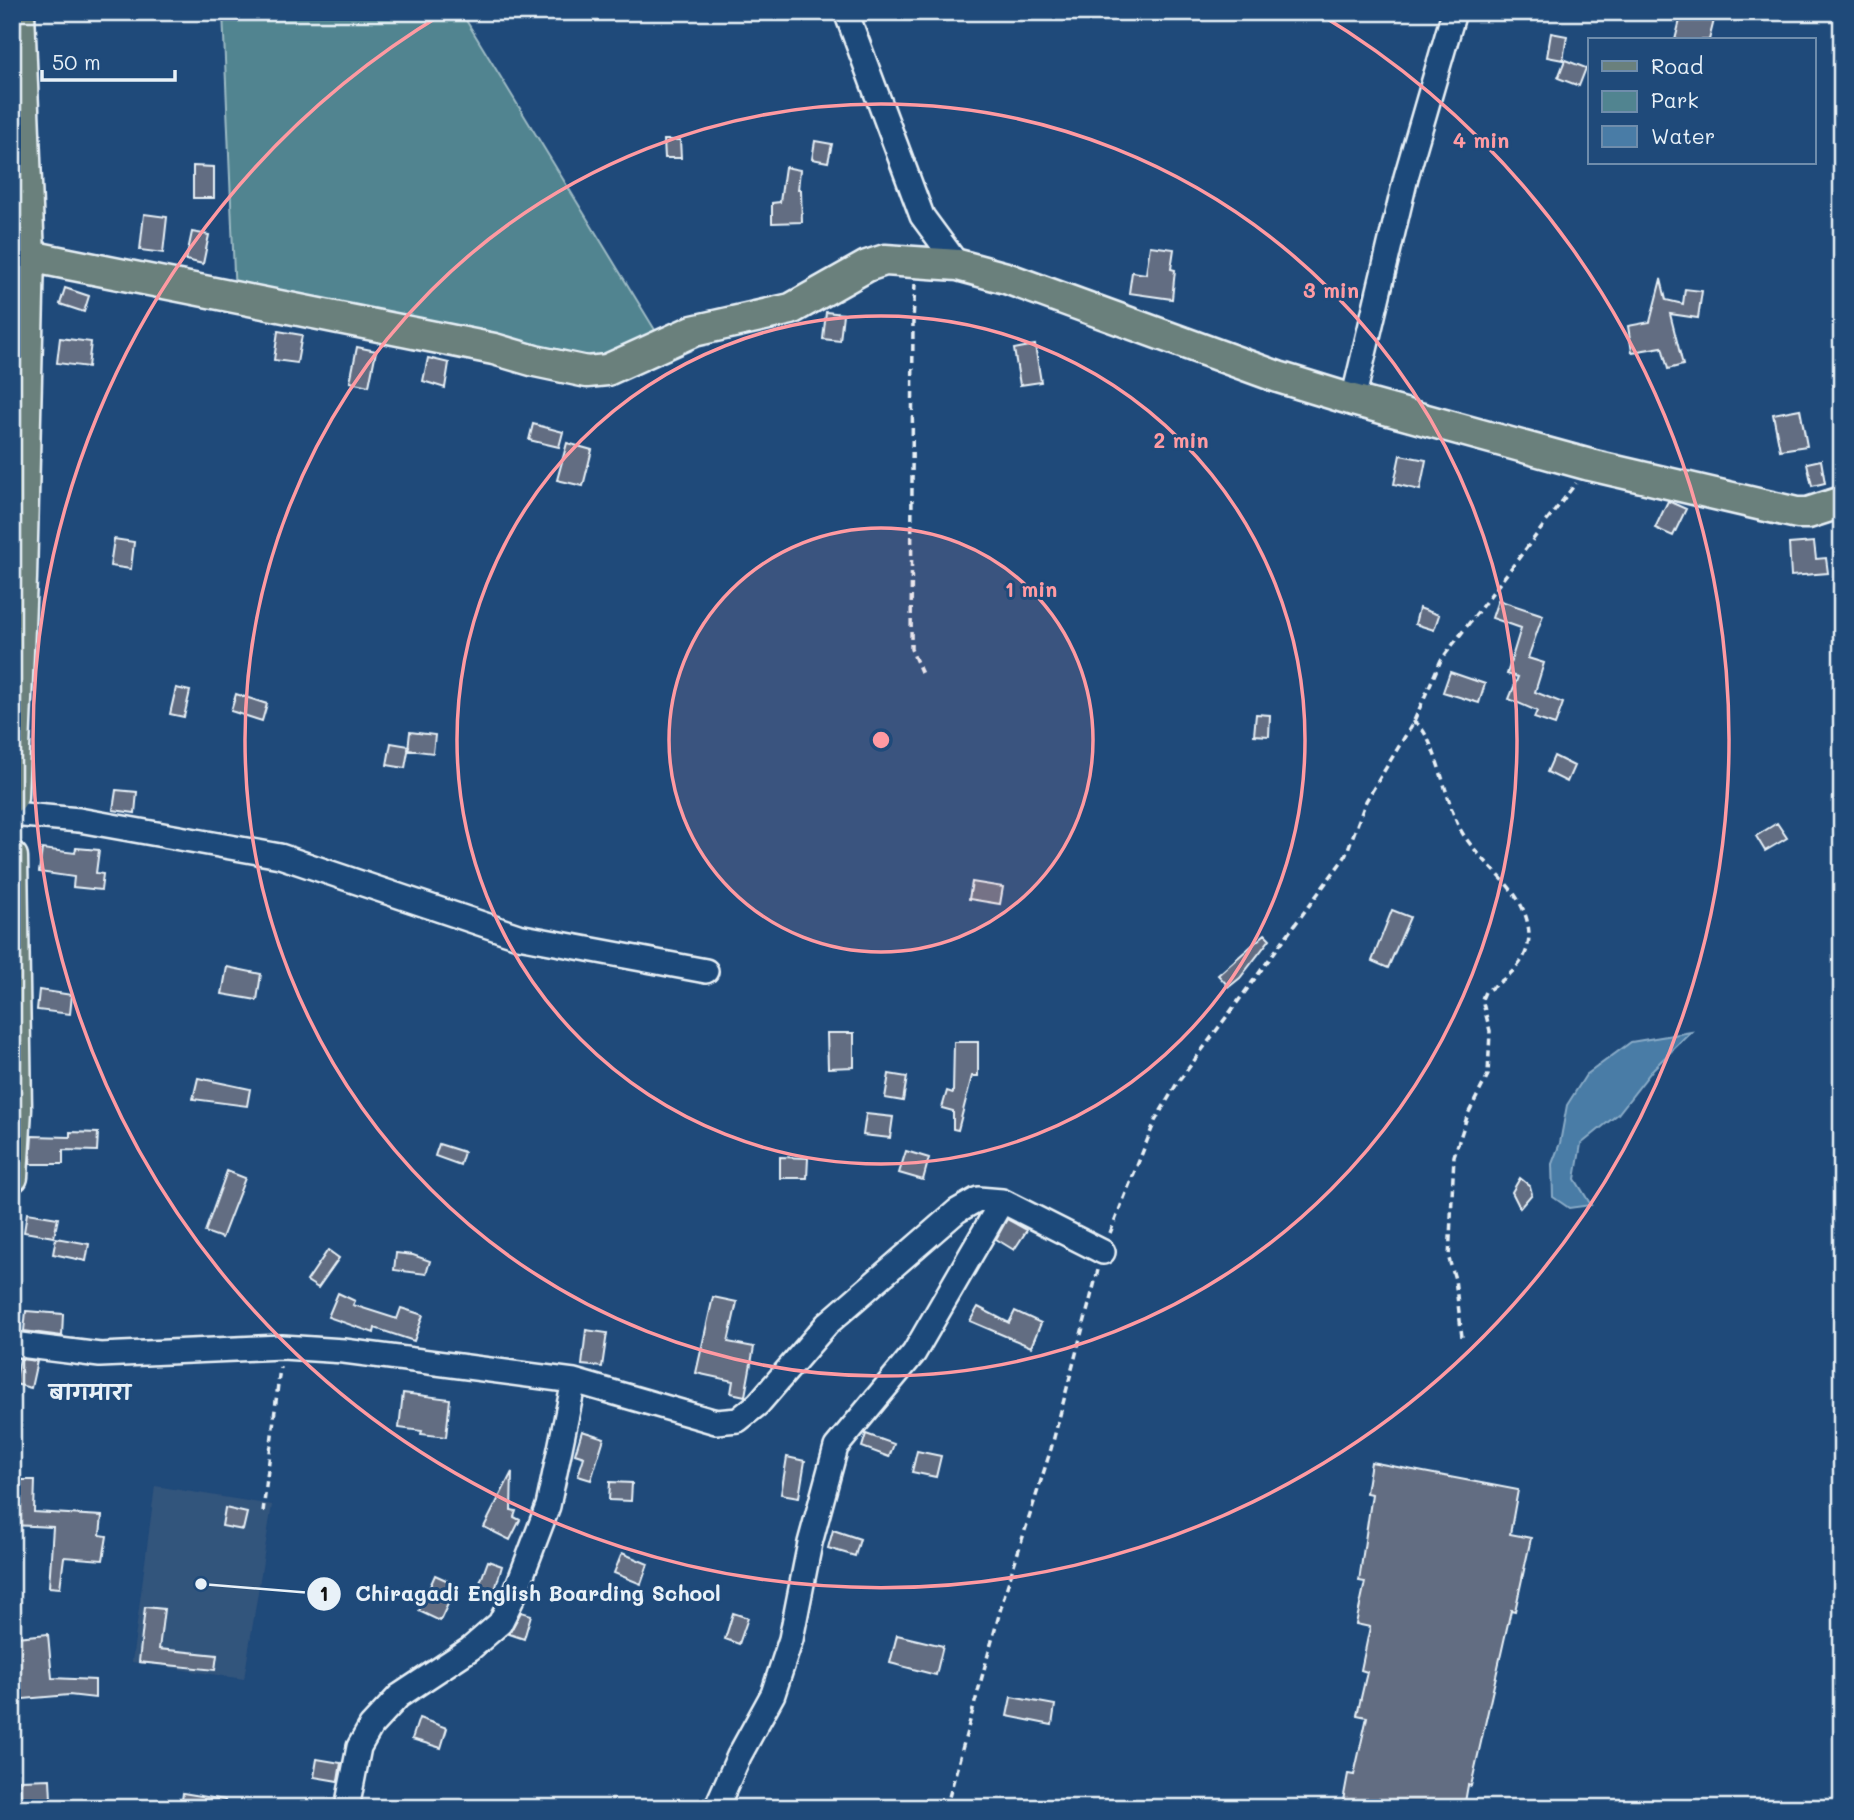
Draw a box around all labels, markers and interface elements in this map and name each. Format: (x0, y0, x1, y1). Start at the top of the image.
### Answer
scale bar (42, 38, 175, 82)
legend (1588, 38, 1815, 164)
text: 50 m (52, 48, 101, 75)
text: Road (1651, 52, 1703, 79)
text: Park (1651, 86, 1699, 113)
text: Water (1651, 122, 1715, 149)
text: 4 min (1453, 126, 1509, 153)
text: 3 min (1303, 276, 1359, 303)
text: 2 min (1153, 426, 1209, 453)
text: 1 min (1005, 575, 1057, 602)
centre of rings (869, 728, 893, 752)
district label: बागमारा (47, 1378, 133, 1405)
callout: Chiragadi English Boarding School (306, 1573, 735, 1615)
text: 1 (319, 1579, 329, 1606)
text: Chiragadi English Boarding School (355, 1579, 721, 1606)

